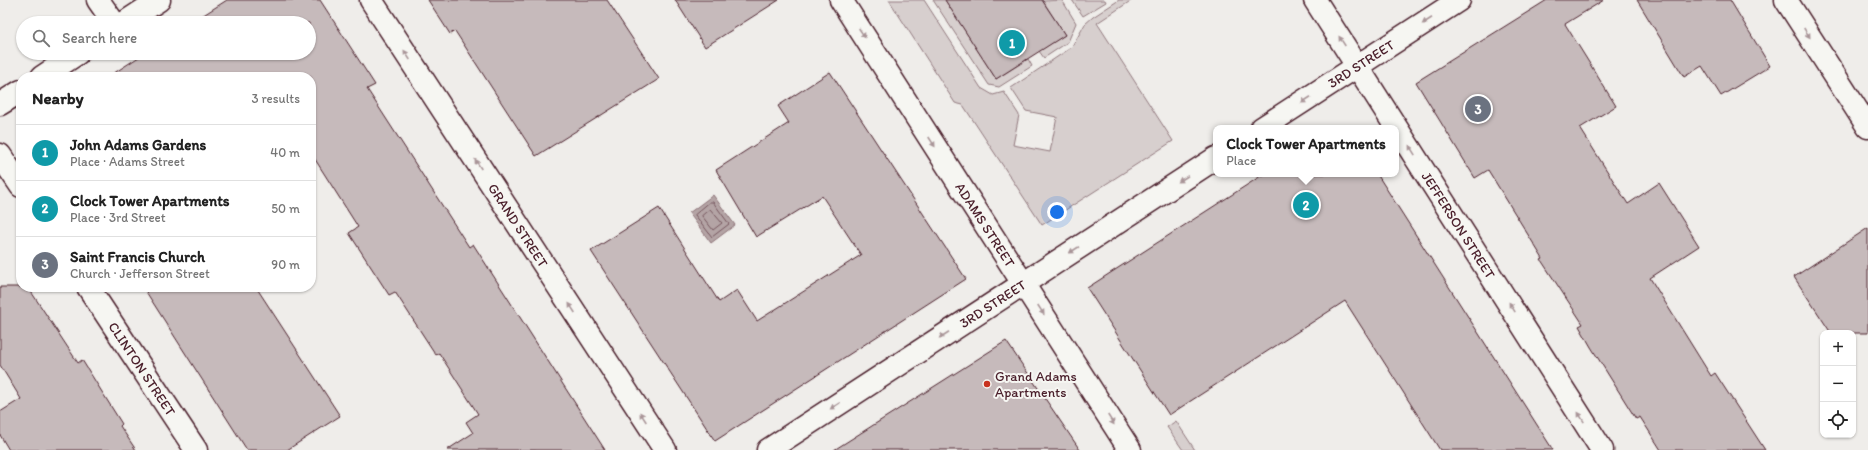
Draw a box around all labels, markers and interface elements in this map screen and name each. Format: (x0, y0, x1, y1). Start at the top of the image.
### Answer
search box (16, 16, 316, 60)
one-way arrow (1421, 17, 1432, 25)
icon: search (30, 27, 52, 49)
one-way arrow (858, 28, 866, 38)
pin: 1 (999, 28, 1025, 58)
one-way arrow (1803, 28, 1811, 38)
text: Search here (62, 29, 137, 47)
street label: 3RD STREET (1325, 36, 1398, 92)
one-way arrow (1338, 36, 1346, 46)
one-way arrow (403, 50, 411, 61)
text: Nearby (32, 88, 84, 108)
text: 3 results (251, 91, 300, 106)
pin: 3 (1465, 94, 1491, 124)
one-way arrow (1300, 96, 1312, 103)
popup (1213, 125, 1399, 177)
text: Clock Tower Apartments (1226, 135, 1386, 153)
text: John Adams Gardens (70, 136, 206, 154)
one-way arrow (928, 137, 936, 147)
text: 1 (42, 145, 48, 160)
text: 40 m (270, 145, 300, 160)
one-way arrow (1408, 145, 1416, 156)
text: Place (1226, 153, 1256, 168)
text: Place · Adams Street (70, 154, 185, 169)
one-way arrow (474, 159, 482, 170)
street label: JEFFERSON STREET (1418, 169, 1499, 282)
one-way arrow (1177, 176, 1189, 183)
street label: ADAMS STREET (951, 179, 1018, 271)
street label: GRAND STREET (484, 180, 551, 271)
pin: 2 (1293, 190, 1319, 220)
text: Clock Tower Apartments (70, 192, 230, 210)
text: 2 (42, 201, 48, 216)
text: 50 m (271, 201, 300, 216)
your location (1047, 202, 1067, 222)
text: Place · 3rd Street (70, 210, 166, 225)
one-way arrow (1069, 247, 1080, 254)
text: Saint Francis Church (70, 248, 205, 266)
text: 3 (41, 257, 49, 272)
text: 90 m (271, 257, 300, 272)
text: Church · Jefferson Street (70, 266, 210, 281)
street label: 3RD STREET (956, 276, 1029, 332)
one-way arrow (1508, 301, 1515, 313)
one-way arrow (568, 303, 576, 314)
one-way arrow (1037, 304, 1044, 316)
street label: CLINTON STREET (104, 319, 179, 419)
map controls (1820, 330, 1856, 438)
button: + (1820, 330, 1856, 366)
one-way arrow (939, 331, 949, 339)
button: − (1820, 366, 1856, 402)
place label: Grand Adams Apartments (995, 368, 1077, 401)
marker: Grand Adams Apartments (982, 379, 992, 389)
one-way arrow (830, 402, 840, 410)
button: locate (1820, 402, 1856, 438)
one-way arrow (1578, 411, 1585, 423)
one-way arrow (639, 412, 647, 422)
one-way arrow (1107, 414, 1115, 425)

